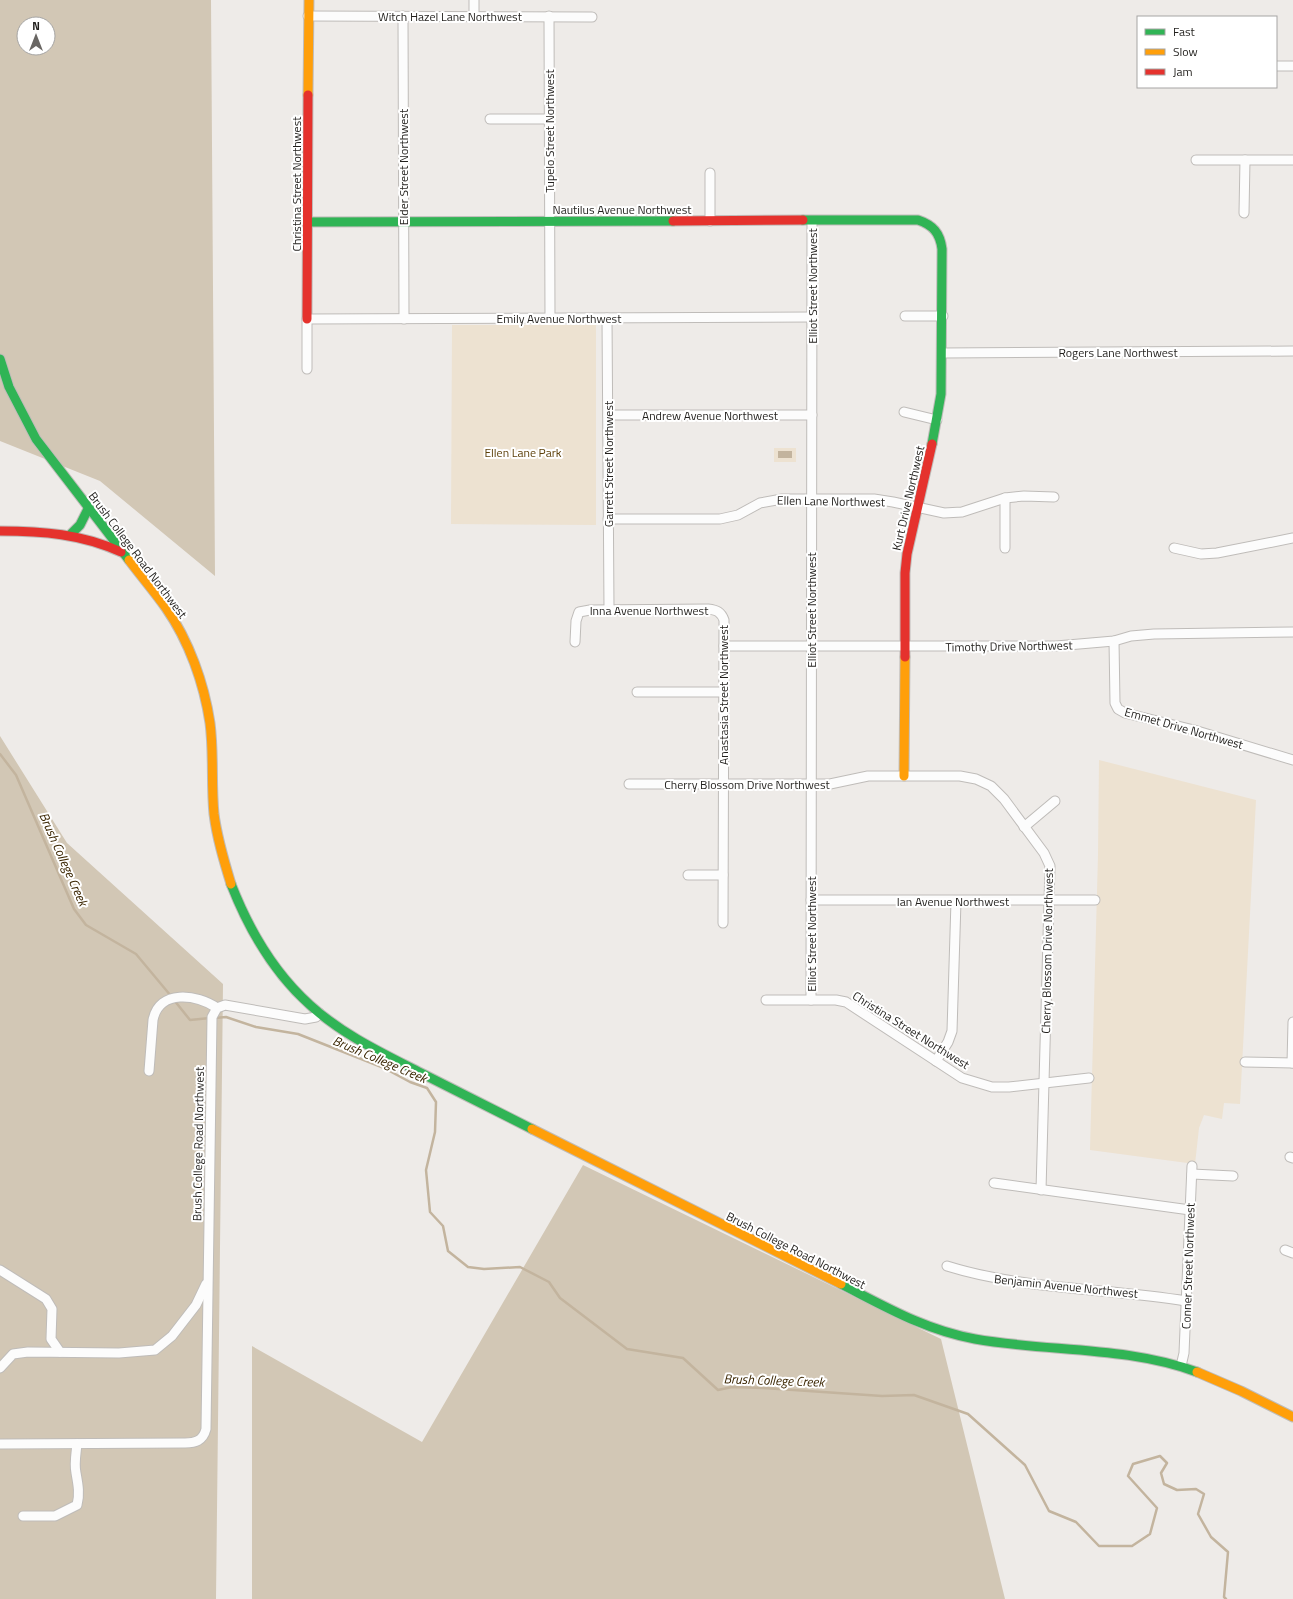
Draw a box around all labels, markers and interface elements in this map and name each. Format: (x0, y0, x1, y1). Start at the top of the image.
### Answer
street label: Witch Hazel Lane Northwest (378, 7, 523, 26)
north arrow (16, 16, 56, 56)
legend (1137, 16, 1277, 88)
text: N (32, 18, 40, 34)
text: Fast (1173, 22, 1196, 41)
text: Slow (1173, 42, 1198, 61)
text: Jam (1173, 62, 1193, 81)
street label: Tupelo Street Northwest (540, 69, 559, 193)
street label: Elder Street Northwest (394, 108, 413, 225)
street label: Christina Street Northwest (287, 116, 306, 251)
street label: Nautilus Avenue Northwest (553, 200, 692, 219)
street label: Elliot Street Northwest (803, 227, 822, 344)
street label: Emily Avenue Northwest (497, 309, 622, 328)
street label: Rogers Lane Northwest (1058, 343, 1178, 362)
street label: Garrett Street Northwest (599, 400, 618, 527)
street label: Andrew Avenue Northwest (642, 406, 779, 425)
park label: Ellen Lane Park (484, 443, 562, 462)
street label: Kurt Drive Northwest (887, 443, 929, 552)
street label: Brush College Road Northwest (84, 488, 193, 623)
street label: Ellen Lane Northwest (777, 491, 886, 511)
street label: Elliot Street Northwest (802, 551, 821, 668)
street label: Inna Avenue Northwest (590, 601, 709, 620)
street label: Anastasia Street Northwest (714, 624, 733, 765)
street label: Timothy Drive Northwest (945, 635, 1074, 657)
street label: Emmet Drive Northwest (1122, 702, 1246, 754)
street label: Cherry Blossom Drive Northwest (664, 775, 830, 794)
water label: Brush College Creek (34, 809, 95, 911)
street label: Cherry Blossom Drive Northwest (1036, 867, 1058, 1034)
street label: Elliot Street Northwest (802, 875, 821, 992)
street label: Ian Avenue Northwest (897, 892, 1010, 911)
street label: Christina Street Northwest (849, 986, 974, 1074)
water label: Brush College Creek (330, 1030, 432, 1089)
street label: Brush College Road Northwest (187, 1066, 209, 1221)
street label: Conner Street Northwest (1176, 1202, 1200, 1329)
street label: Brush College Road Northwest (723, 1206, 870, 1294)
street label: Benjamin Avenue Northwest (993, 1269, 1140, 1303)
water label: Brush College Creek (723, 1368, 827, 1392)

